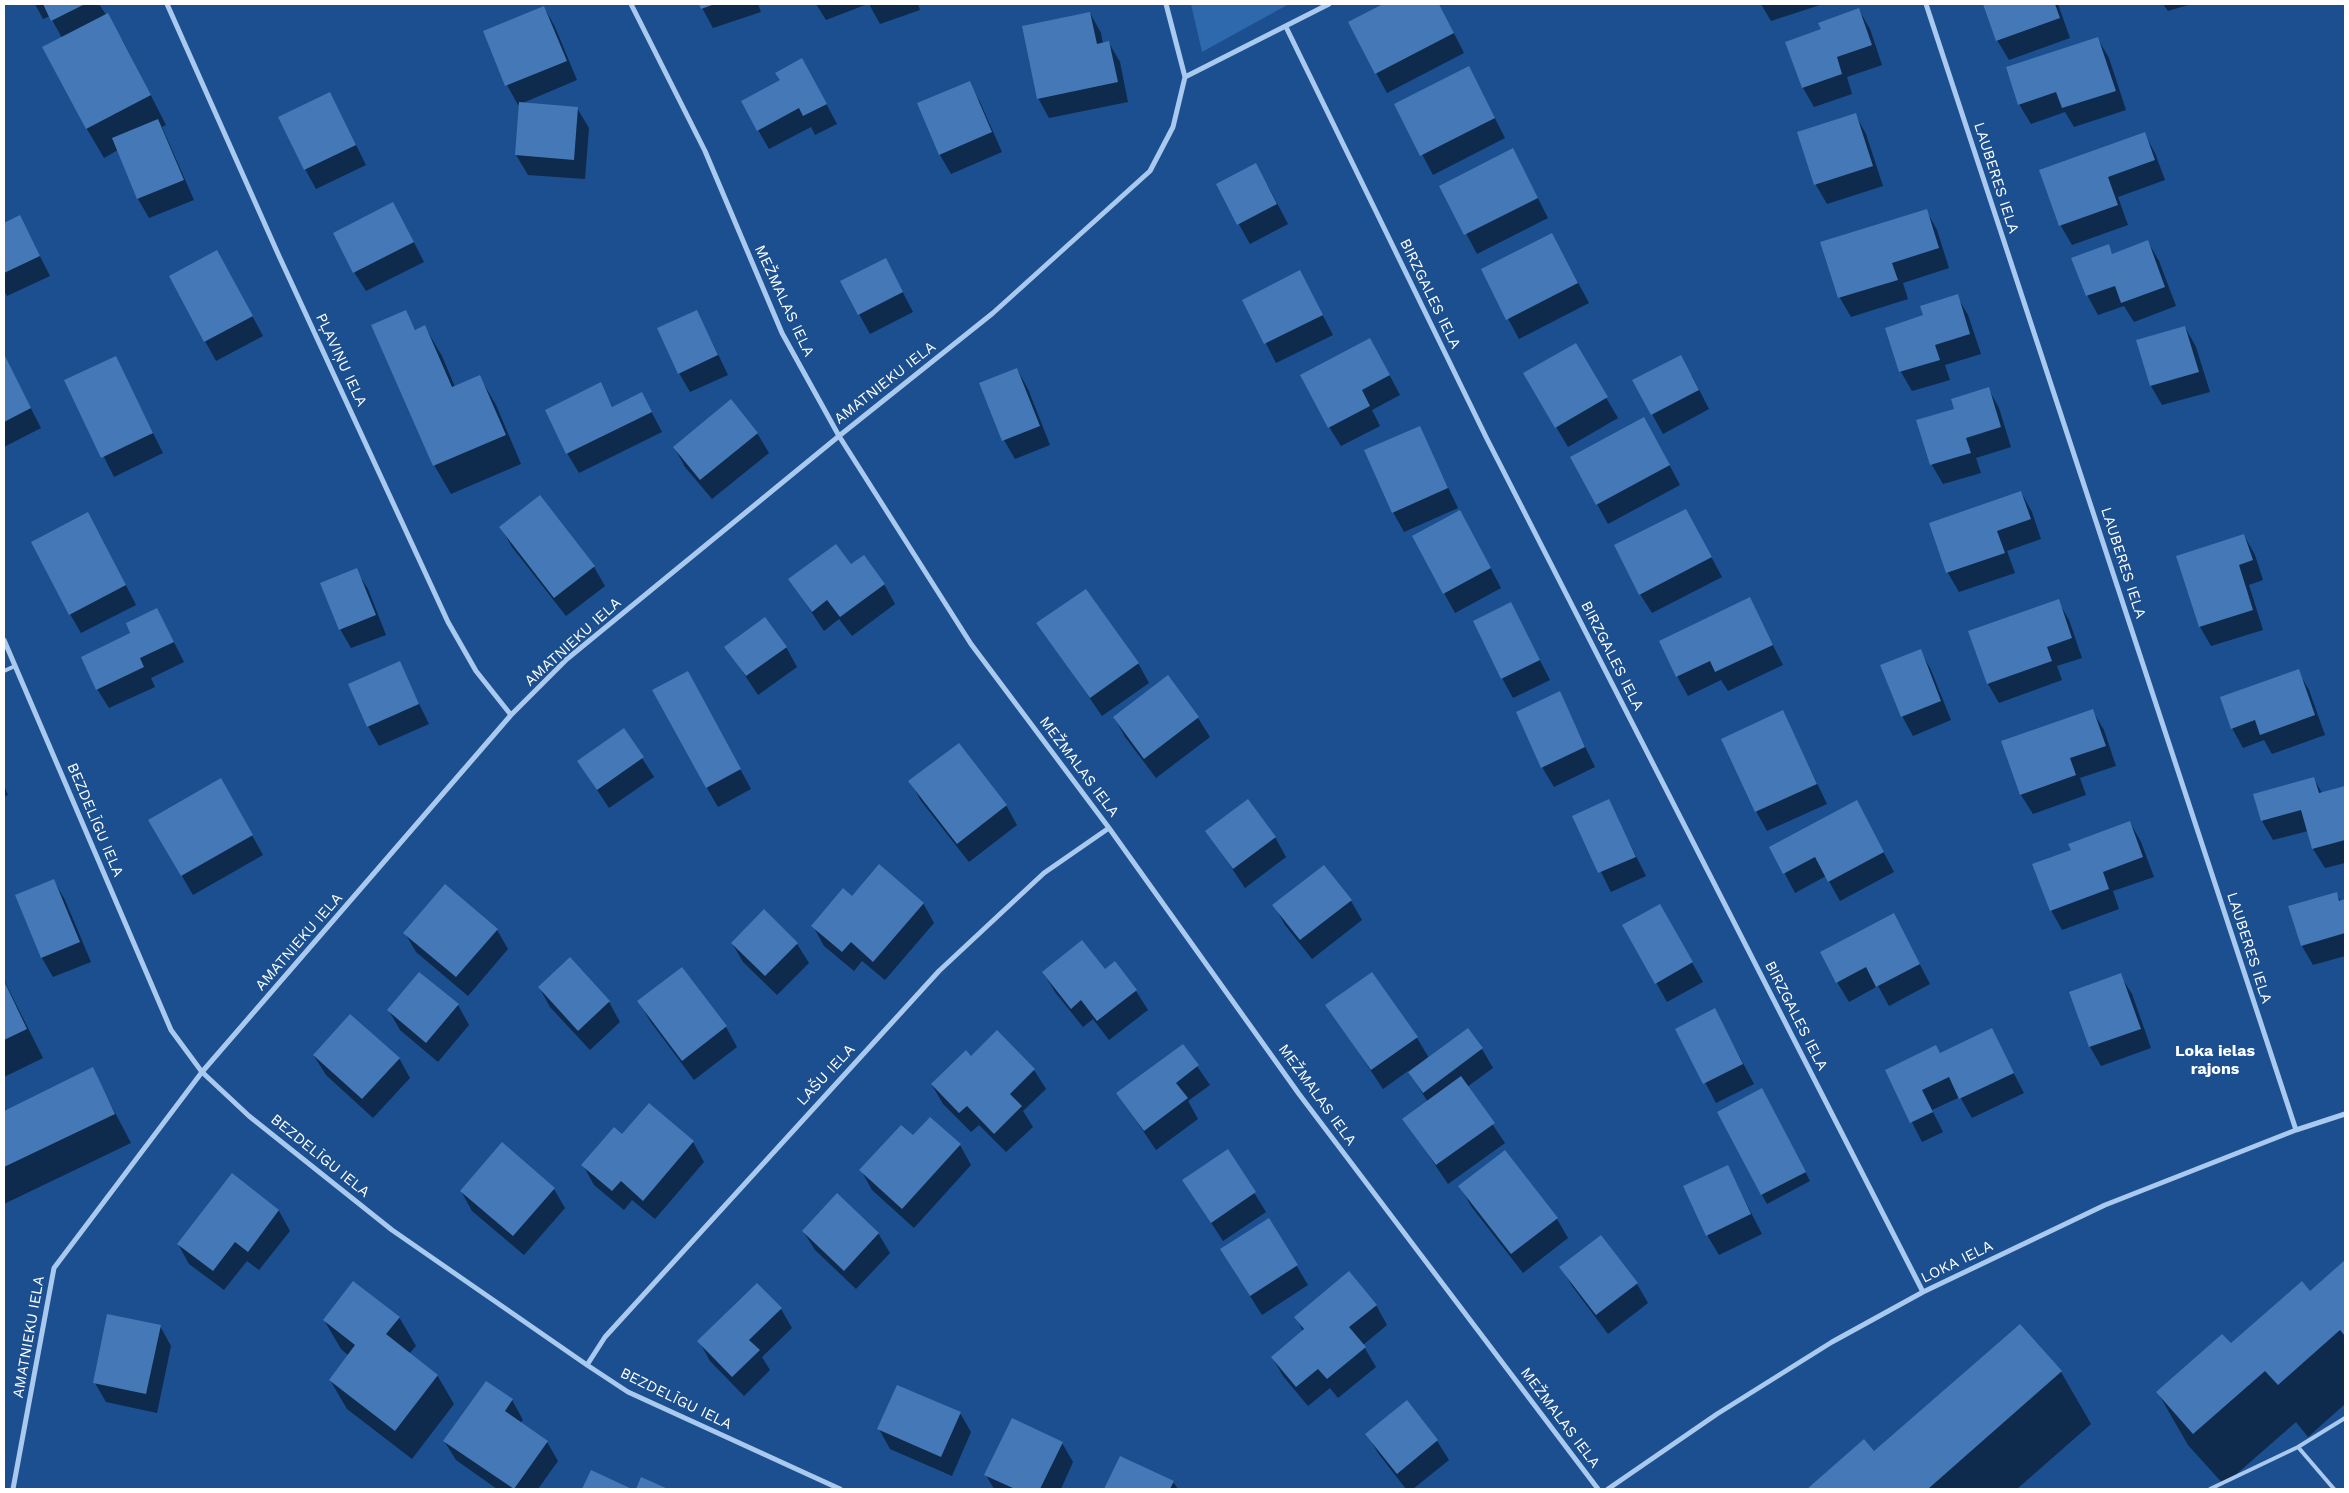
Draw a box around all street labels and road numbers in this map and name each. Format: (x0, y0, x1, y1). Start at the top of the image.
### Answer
street label: LAUBERES IELA (1970, 120, 2022, 236)
street label: BIRZGALES IELA (1396, 236, 1464, 352)
street label: MEŽMALAS IELA (750, 242, 818, 360)
street label: PĻAVIŅU IELA (312, 310, 370, 410)
street label: AMATNIEKU IELA (831, 338, 939, 428)
street label: LAUBERES IELA (2097, 505, 2149, 621)
street label: AMATNIEKU IELA (521, 594, 625, 690)
street label: BIRZGALES IELA (1577, 598, 1647, 714)
street label: MEŽMALAS IELA (1035, 713, 1123, 821)
street label: BEZDELĪGU IELA (63, 760, 127, 880)
street label: AMATNIEKU IELA (252, 889, 346, 995)
street label: LAUBERES IELA (2223, 890, 2275, 1006)
street label: BIRZGALES IELA (1761, 958, 1831, 1074)
street label: LAŠU IELA (793, 1041, 859, 1109)
street label: MEŽMALAS IELA (1274, 1041, 1360, 1149)
street label: BEZDELĪGU IELA (267, 1111, 373, 1201)
street label: LOKA IELA (1918, 1237, 1996, 1287)
street label: AMATNIEKU IELA (9, 1274, 49, 1400)
street label: BEZDELĪGU IELA (617, 1364, 735, 1434)
street label: MEŽMALAS IELA (1516, 1364, 1604, 1472)

